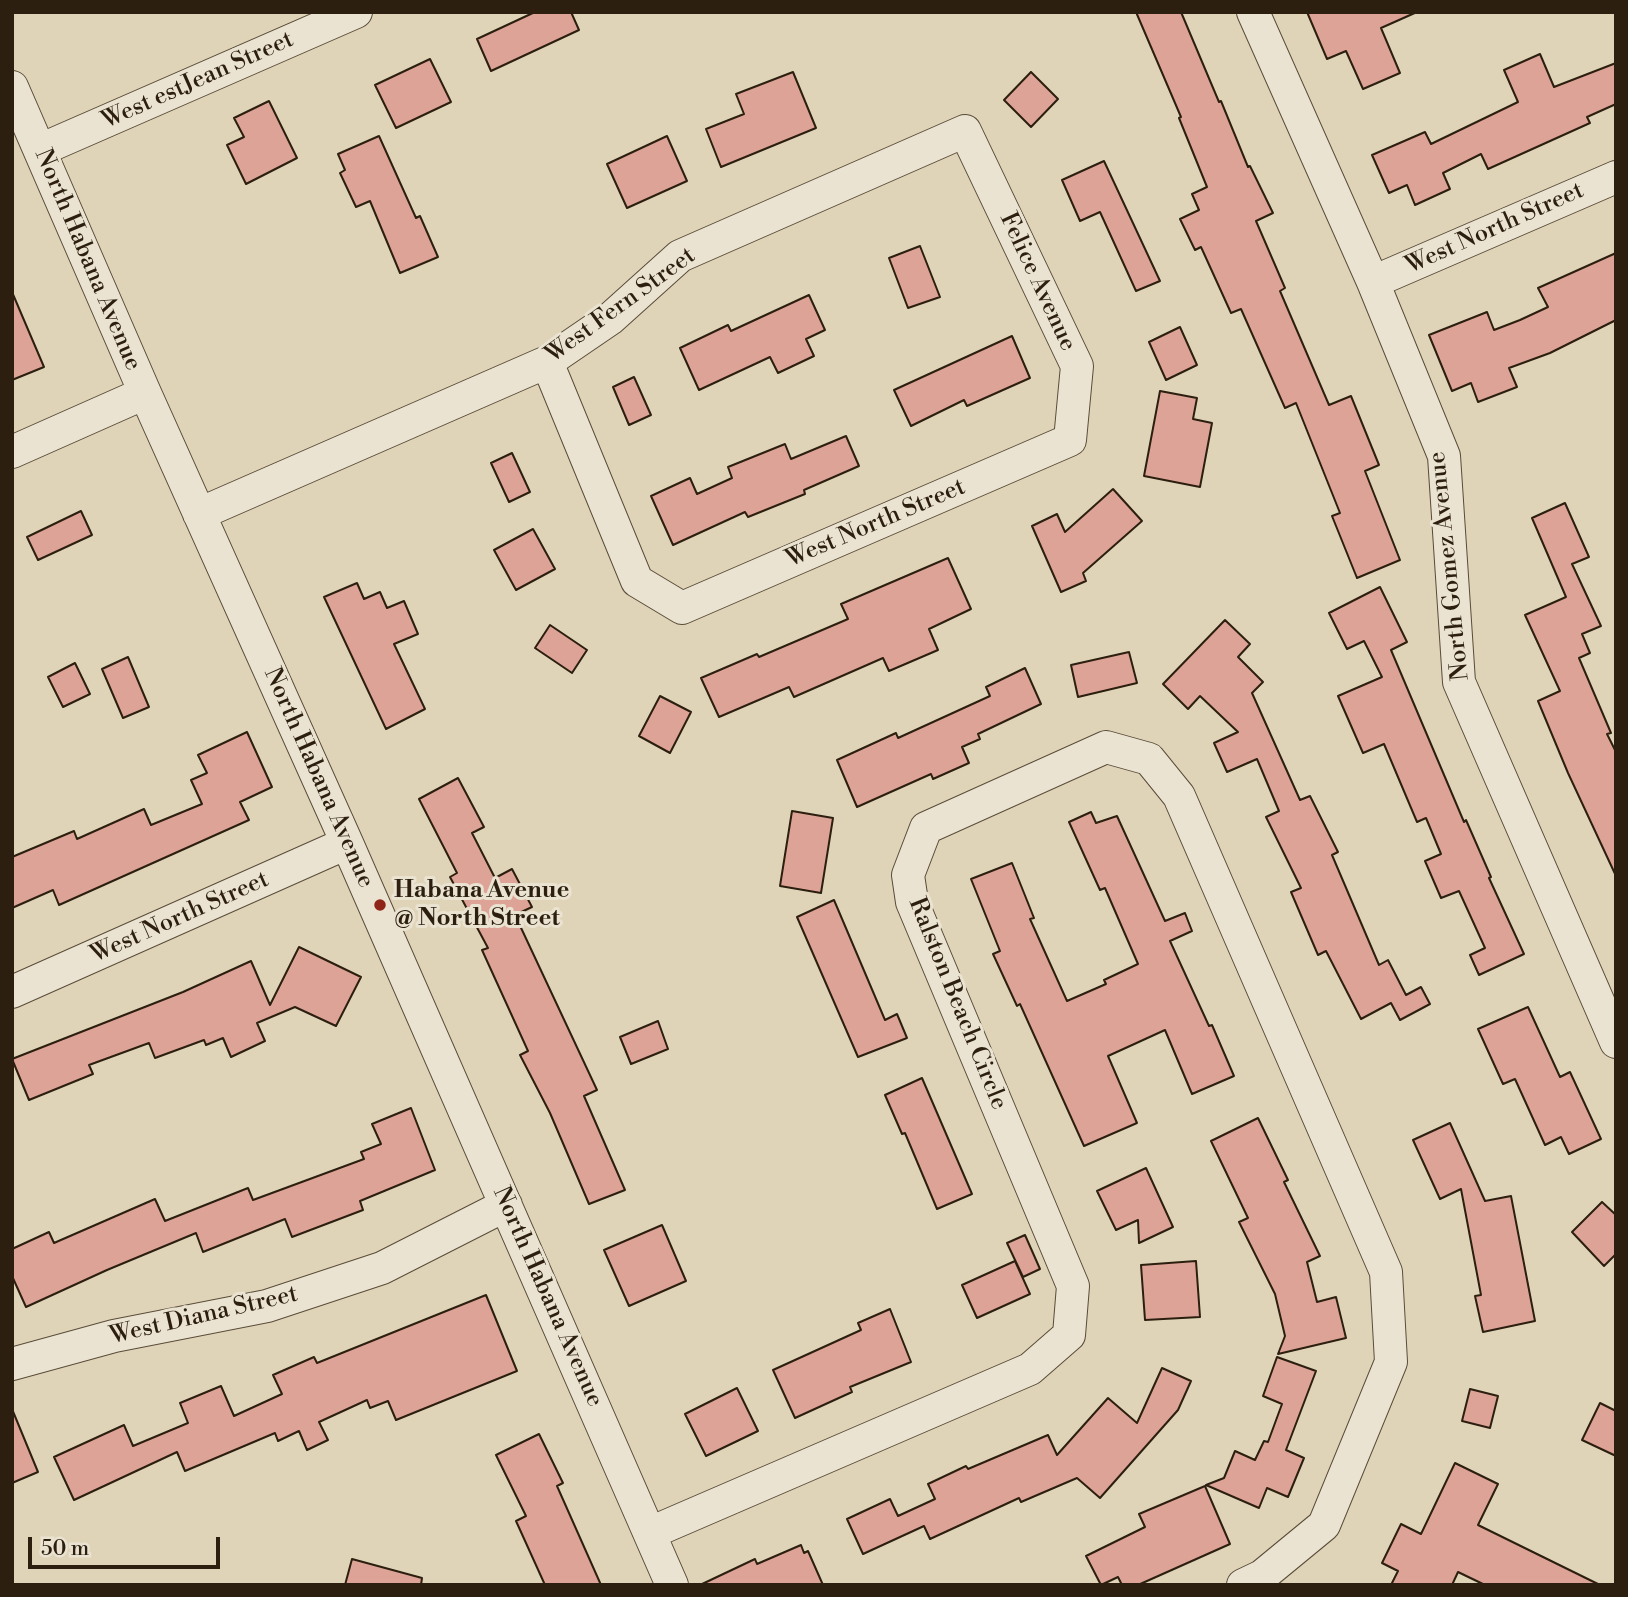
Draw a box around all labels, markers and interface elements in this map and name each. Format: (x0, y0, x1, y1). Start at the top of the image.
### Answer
street label: West estJean Street (98, 26, 298, 136)
street label: North Habana Avenue (27, 145, 147, 375)
street label: West North Street (1402, 177, 1588, 281)
street label: Felice Avenue (992, 208, 1082, 356)
street label: West Fern Street (541, 242, 701, 370)
street label: North Gomez Avenue (1424, 450, 1476, 682)
street label: West North Street (782, 473, 970, 575)
street label: North Habana Avenue (256, 664, 380, 892)
street label: West North Street (87, 866, 273, 970)
place label: Habana Avenue @ North Street (394, 877, 569, 933)
street label: Ralston Beach Circle (901, 894, 1013, 1114)
marker: Habana Avenue @ North Street (372, 897, 388, 913)
street label: North Habana Avenue (485, 1183, 609, 1411)
street label: West Diana Street (107, 1280, 301, 1352)
scale bar (32, 1524, 224, 1568)
text: 50 m (41, 1536, 89, 1562)

